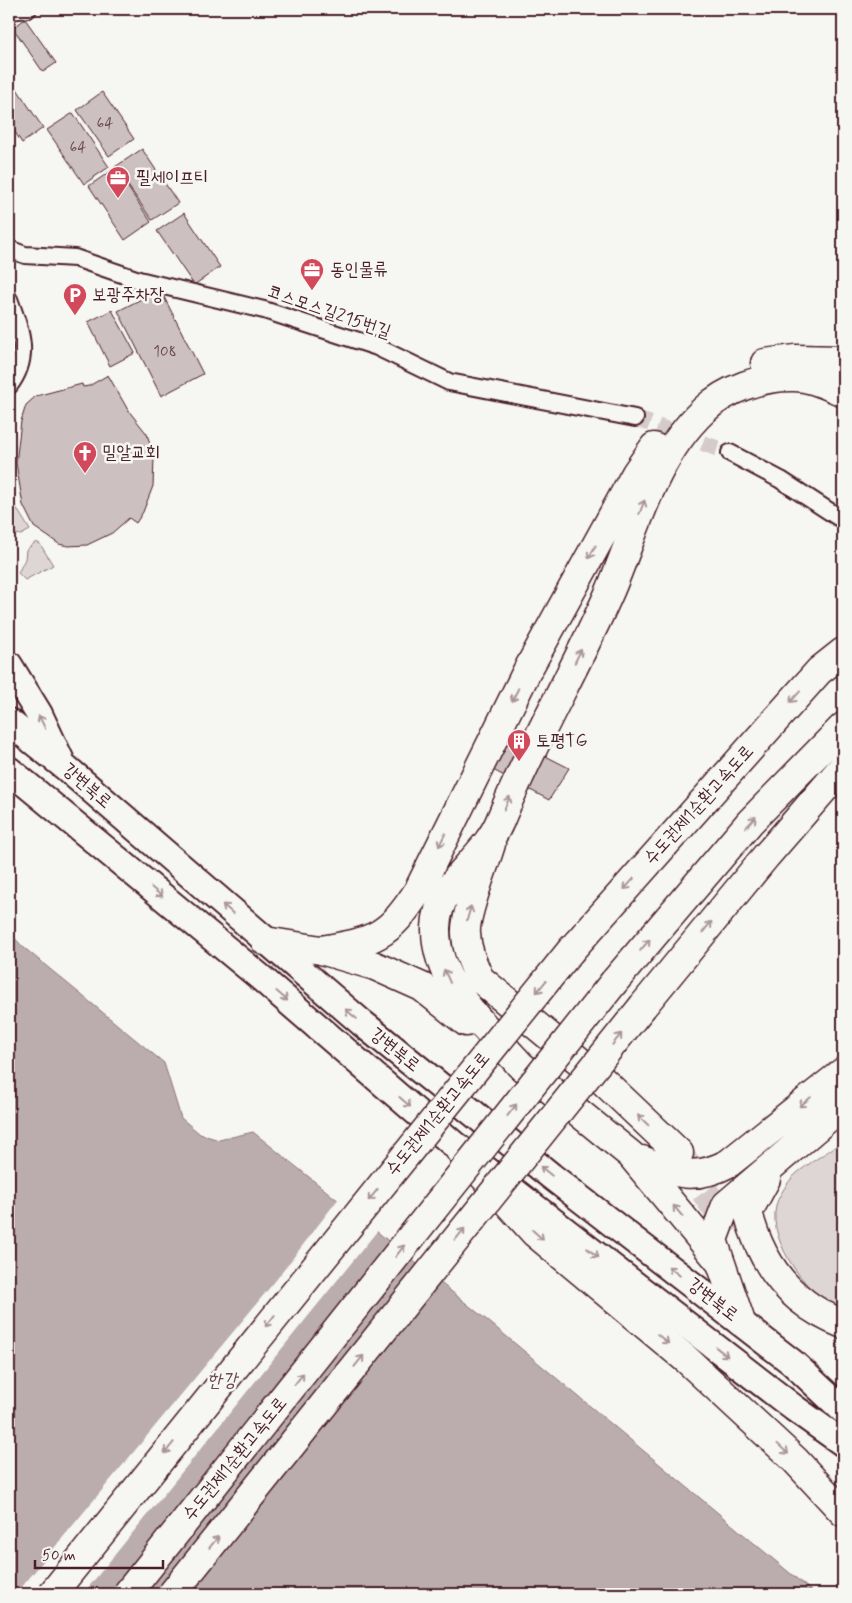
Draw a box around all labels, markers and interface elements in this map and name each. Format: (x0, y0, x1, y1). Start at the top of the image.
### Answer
house number: 64 (97, 114, 113, 134)
house number: 64 (70, 138, 86, 158)
office icon: 필세이프티 (105, 165, 131, 199)
place label: 필세이프티 (136, 166, 208, 190)
office icon: 동인물류 (299, 257, 325, 291)
place label: 동인물류 (330, 258, 388, 282)
street label: 코스모스길215번길 (264, 280, 394, 345)
parking icon: 보광주차장 (62, 282, 88, 316)
place label: 보광주차장 (92, 283, 164, 307)
house number: 108 (153, 342, 177, 362)
church icon: 밀알교회 (72, 440, 98, 474)
place label: 밀알교회 (102, 441, 160, 465)
one-way arrow (638, 500, 647, 515)
one-way arrow (586, 544, 596, 558)
one-way arrow (574, 649, 583, 664)
one-way arrow (510, 687, 519, 702)
one-way arrow (790, 691, 801, 704)
one-way arrow (37, 715, 47, 730)
building icon: 토평TG (506, 728, 532, 762)
place label: 토평TG (536, 729, 587, 753)
street label: 수도권제1순환고속도로 (639, 740, 759, 870)
street label: 강변북로 (57, 758, 117, 814)
one-way arrow (503, 796, 513, 811)
one-way arrow (745, 815, 757, 828)
one-way arrow (437, 833, 447, 848)
one-way arrow (624, 878, 635, 891)
one-way arrow (150, 887, 163, 898)
one-way arrow (222, 903, 235, 915)
one-way arrow (465, 905, 475, 921)
one-way arrow (702, 921, 713, 934)
one-way arrow (640, 939, 651, 952)
one-way arrow (442, 969, 452, 984)
one-way arrow (535, 980, 546, 993)
one-way arrow (275, 990, 288, 1001)
one-way arrow (345, 1008, 358, 1020)
street label: 강변북로 (365, 1022, 425, 1078)
one-way arrow (611, 1033, 622, 1046)
street label: 수도권제1순환고속도로 (381, 1047, 495, 1181)
one-way arrow (398, 1096, 411, 1107)
one-way arrow (799, 1097, 812, 1108)
one-way arrow (507, 1104, 518, 1117)
one-way arrow (636, 1114, 649, 1126)
one-way arrow (539, 1166, 552, 1177)
one-way arrow (367, 1188, 378, 1201)
one-way arrow (672, 1204, 684, 1217)
one-way arrow (455, 1228, 466, 1241)
one-way arrow (532, 1229, 545, 1241)
one-way arrow (395, 1245, 406, 1258)
one-way arrow (586, 1247, 599, 1258)
one-way arrow (668, 1265, 681, 1276)
street label: 강변북로 (683, 1273, 743, 1327)
one-way arrow (265, 1314, 276, 1327)
one-way arrow (656, 1334, 669, 1345)
one-way arrow (715, 1347, 728, 1358)
one-way arrow (353, 1355, 364, 1368)
water label: 한강 (207, 1368, 240, 1393)
one-way arrow (294, 1372, 305, 1385)
street label: 수도권제1순환고속도로 (178, 1392, 292, 1526)
one-way arrow (163, 1441, 174, 1454)
one-way arrow (776, 1443, 789, 1455)
one-way arrow (208, 1536, 219, 1549)
scale bar (35, 1538, 162, 1570)
text: 50 m (42, 1546, 76, 1566)

